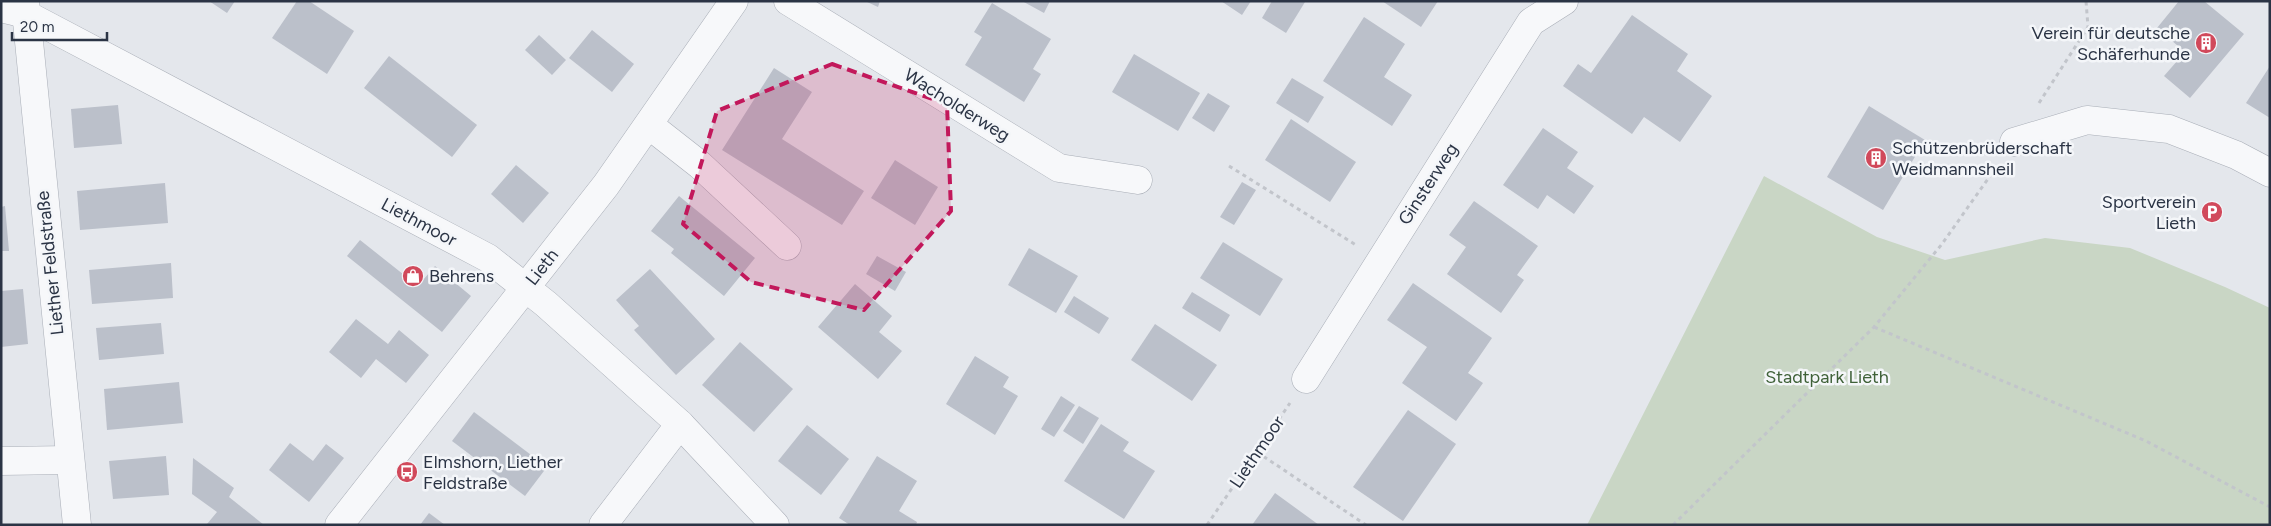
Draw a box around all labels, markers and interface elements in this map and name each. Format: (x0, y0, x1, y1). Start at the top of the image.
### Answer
scale bar (12, 10, 108, 42)
text: 20 m (20, 18, 54, 36)
place label: Verein für deutsche Schäferhunde (2031, 22, 2190, 65)
building icon: Verein für deutsche Schäferhunde (2194, 31, 2218, 55)
street label: Wacholderweg (900, 64, 1014, 146)
place label: Schützenbrüderschaft Weidmannsheil (1892, 137, 2073, 180)
street label: Ginsterweg (1393, 139, 1463, 229)
building icon: Schützenbrüderschaft Weidmannsheil (1864, 146, 1888, 170)
street label: Liether Feldstraße (31, 190, 69, 336)
place label: Sportverein Lieth (2102, 191, 2196, 234)
street label: Liethmoor (377, 193, 461, 251)
parking icon: Sportverein Lieth (2200, 200, 2224, 224)
street label: Lieth (521, 244, 563, 290)
shop icon: Behrens (401, 264, 425, 288)
place label: Behrens (429, 265, 494, 287)
park label: Stadtpark Lieth (1765, 366, 1889, 388)
street label: Liethmoor (1225, 412, 1289, 492)
place label: Elmshorn, Liether Feldstraße (423, 451, 563, 494)
bus stop icon: Elmshorn, Liether Feldstraße (395, 460, 419, 484)

